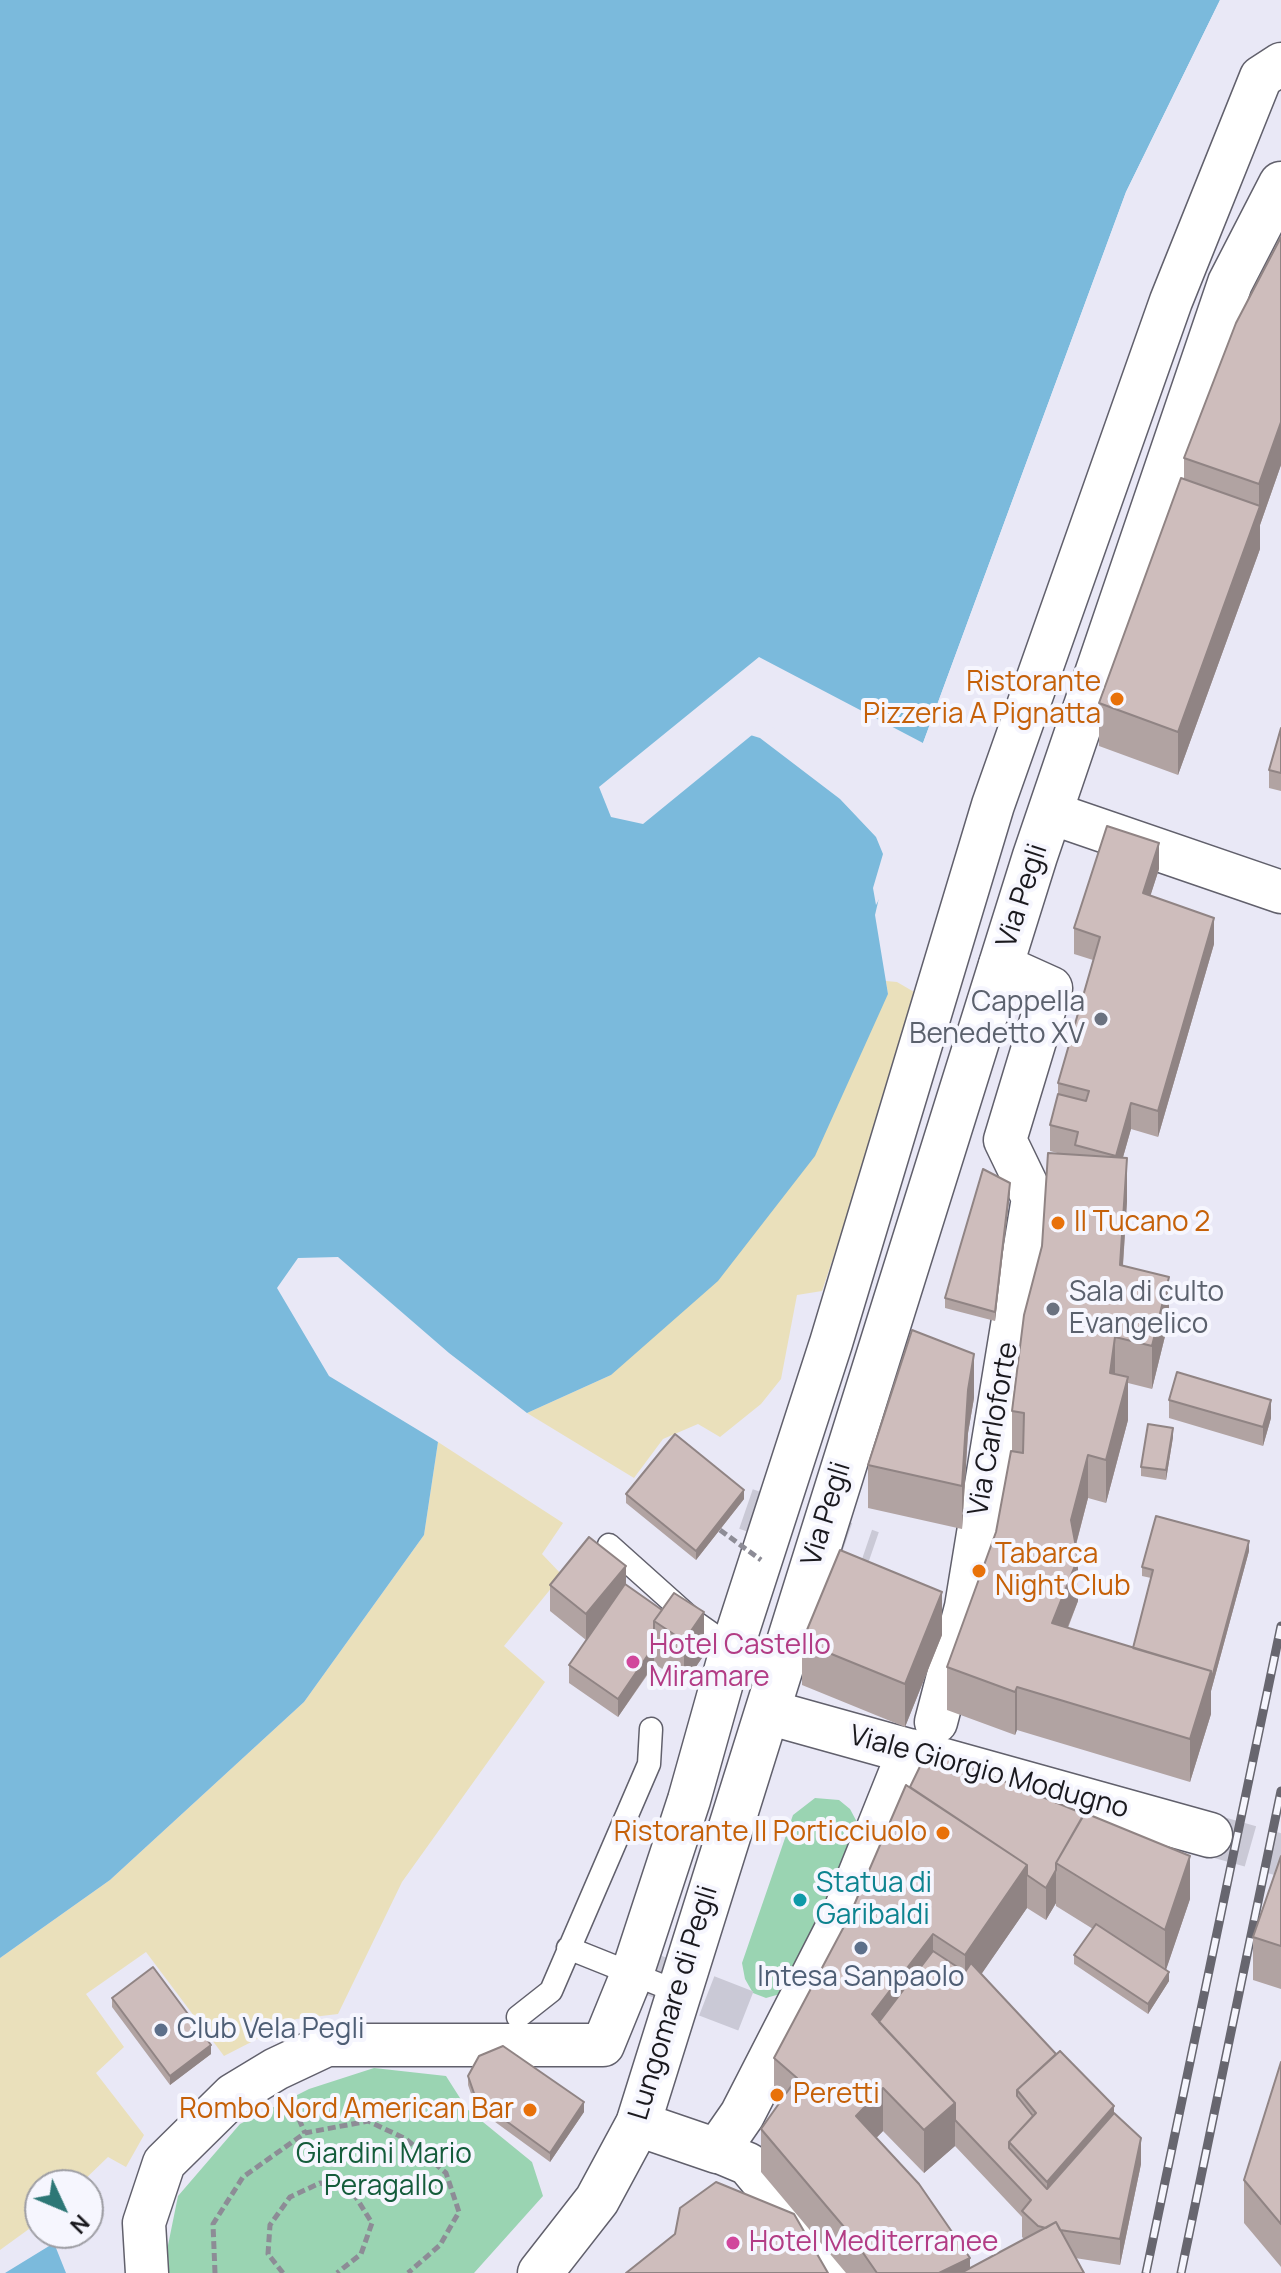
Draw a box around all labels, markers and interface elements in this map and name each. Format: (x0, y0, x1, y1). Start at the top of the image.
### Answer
place label: Ristorante Pizzeria A Pignatta (863, 666, 1101, 732)
marker: Ristorante Pizzeria A Pignatta (1108, 690, 1126, 708)
street label: Via Pegli (991, 840, 1055, 952)
place label: Cappella Benedetto XV (909, 986, 1085, 1052)
marker: Cappella Benedetto XV (1092, 1010, 1110, 1028)
place label: Il Tucano 2 (1074, 1206, 1210, 1240)
marker: Il Tucano 2 (1049, 1214, 1067, 1232)
place label: Sala di culto Evangelico (1069, 1276, 1224, 1342)
marker: Sala di culto Evangelico (1044, 1300, 1062, 1318)
street label: Via Carloforte (962, 1339, 1026, 1519)
street label: Via Pegli (795, 1458, 859, 1570)
place label: Tabarca Night Club (995, 1538, 1131, 1604)
marker: Tabarca Night Club (970, 1562, 988, 1580)
place label: Hotel Castello Miramare (649, 1629, 831, 1695)
marker: Hotel Castello Miramare (624, 1653, 642, 1671)
street label: Viale Giorgio Modugno (846, 1720, 1132, 1826)
place label: Ristorante Il Porticciuolo (614, 1816, 927, 1850)
marker: Ristorante Il Porticciuolo (934, 1824, 952, 1842)
place label: Statua di Garibaldi (816, 1867, 932, 1933)
street label: Lungomare di Pegli (622, 1882, 726, 2124)
marker: Statua di Garibaldi (791, 1891, 809, 1909)
marker: Intesa Sanpaolo (852, 1939, 870, 1957)
place label: Intesa Sanpaolo (757, 1961, 965, 1995)
place label: Club Vela Pegli (177, 2013, 364, 2047)
marker: Club Vela Pegli (152, 2021, 170, 2039)
place label: Peretti (793, 2078, 880, 2112)
marker: Peretti (768, 2086, 786, 2104)
place label: Rombo Nord American Bar (179, 2093, 514, 2127)
marker: Rombo Nord American Bar (521, 2101, 539, 2119)
park label: Giardini Mario Peragallo (296, 2138, 472, 2204)
north arrow (24, 2169, 104, 2249)
text: N (64, 2208, 96, 2240)
place label: Hotel Mediterranee (749, 2226, 998, 2260)
marker: Hotel Mediterranee (724, 2234, 742, 2252)

